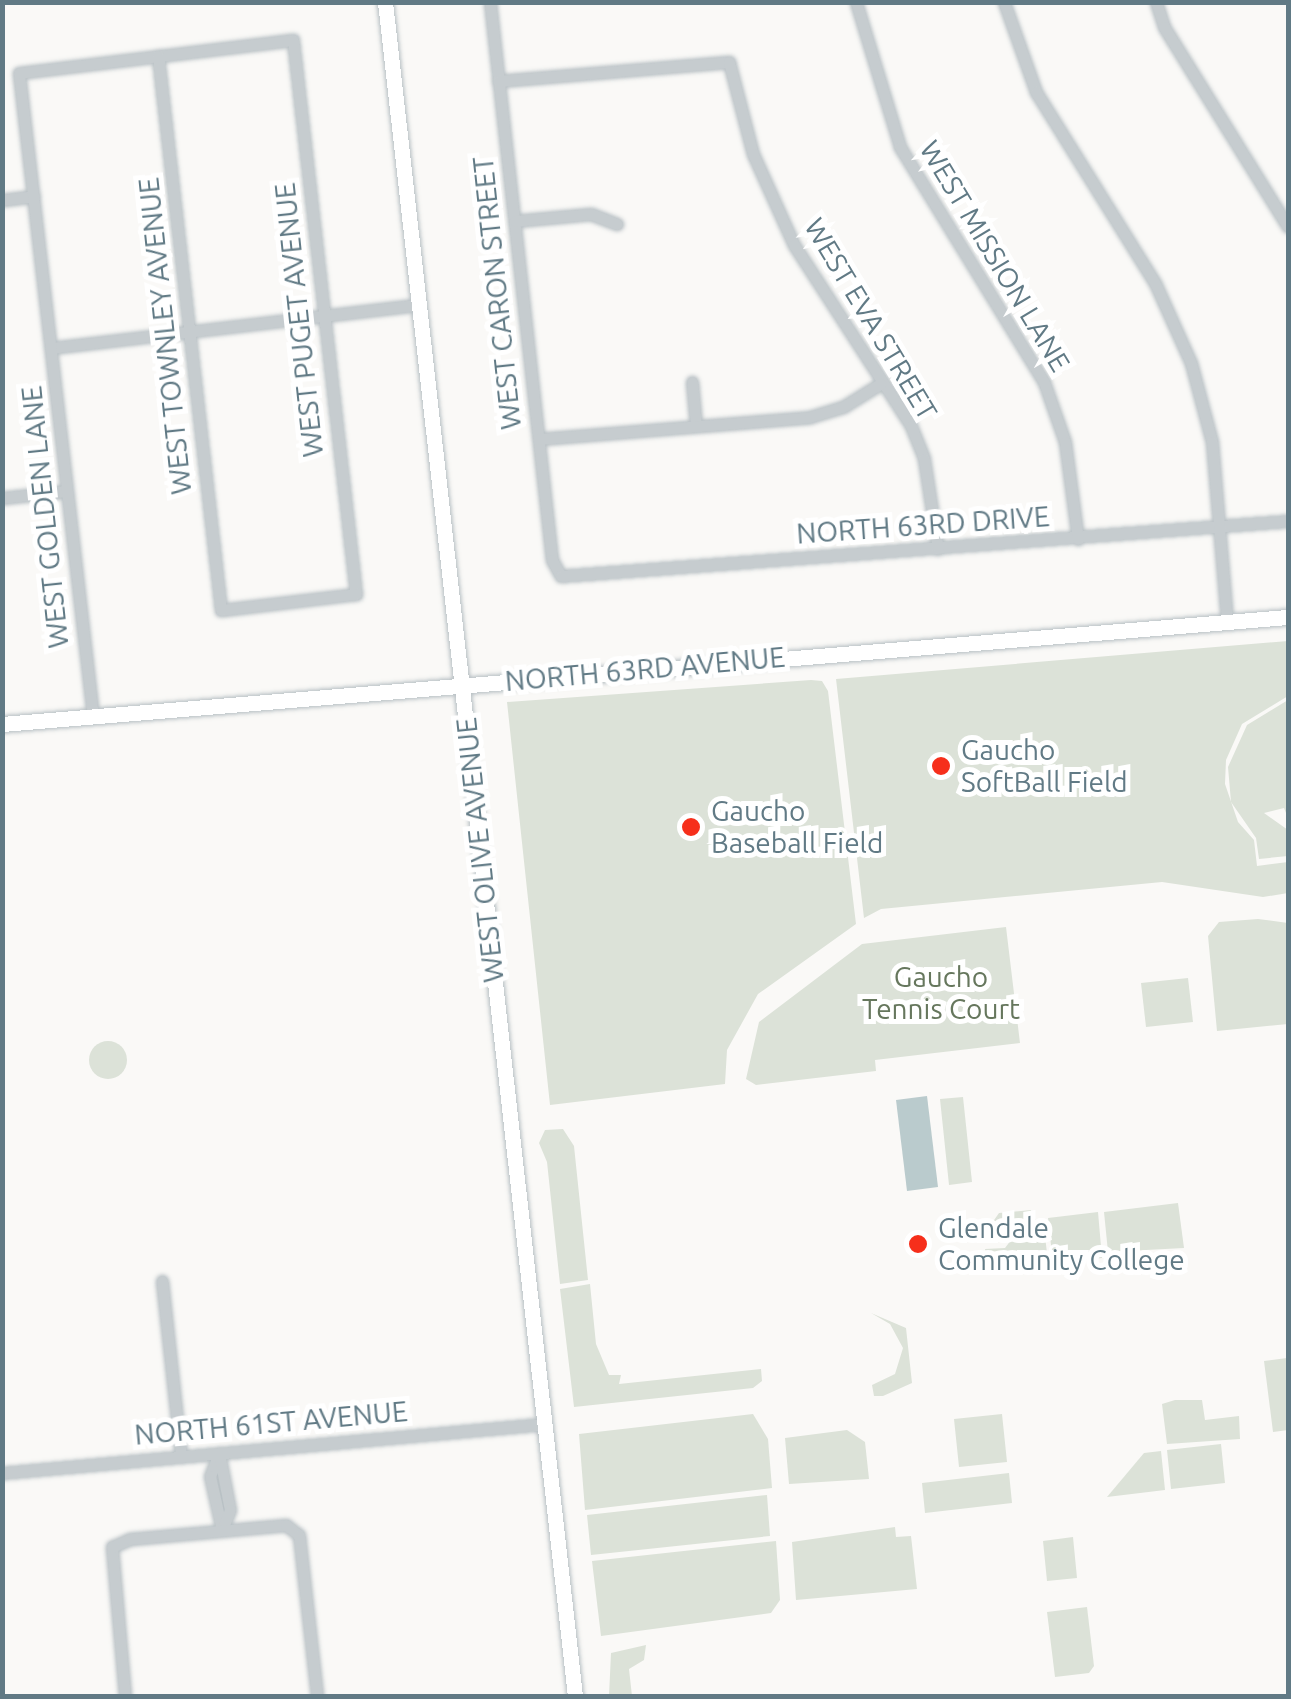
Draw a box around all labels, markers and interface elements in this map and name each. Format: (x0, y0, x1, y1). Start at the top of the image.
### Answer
street label: WEST MISSION LANE (913, 135, 1077, 377)
street label: WEST CARON STREET (466, 155, 528, 431)
street label: WEST TOWNLEY AVENUE (132, 176, 198, 496)
street label: WEST PUGET AVENUE (268, 181, 330, 459)
street label: WEST EVA STREET (798, 212, 944, 426)
street label: WEST GOLDEN LANE (15, 384, 75, 650)
street label: NORTH 63RD DRIVE (795, 499, 1051, 551)
street label: NORTH 63RD AVENUE (504, 640, 786, 698)
street label: WEST OLIVE AVENUE (449, 716, 511, 984)
place label: Gaucho SoftBall Field (961, 733, 1128, 799)
marker: Gaucho SoftBall Field (930, 755, 952, 777)
place label: Gaucho Baseball Field (711, 794, 883, 860)
marker: Gaucho Baseball Field (680, 816, 702, 838)
park label: Gaucho Tennis Court (862, 960, 1020, 1026)
place label: Glendale Community College (938, 1211, 1185, 1277)
marker: Glendale Community College (907, 1233, 929, 1255)
street label: NORTH 61ST AVENUE (133, 1394, 409, 1452)

